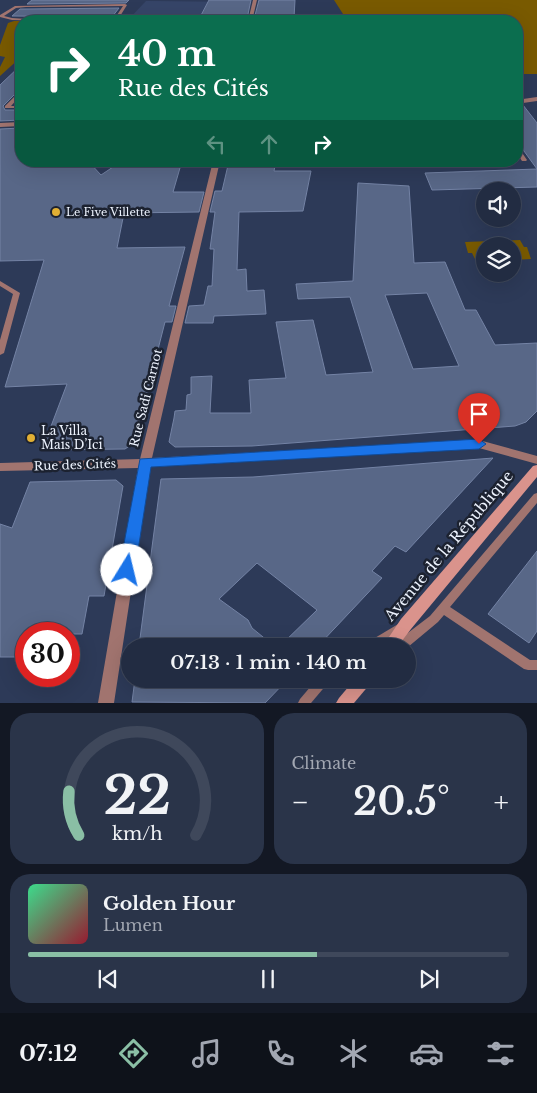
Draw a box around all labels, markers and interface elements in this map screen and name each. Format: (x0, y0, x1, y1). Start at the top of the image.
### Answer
text: 40 m (118, 32, 216, 75)
icon: right (35, 35, 100, 100)
text: Rue des Cités (118, 75, 269, 102)
icon: left (202, 130, 230, 158)
icon: ahead (255, 130, 283, 158)
icon: right (308, 130, 336, 158)
map controls (476, 182, 521, 282)
button: sound (476, 182, 521, 227)
place label: Le Five Villette (66, 205, 150, 219)
marker: Le Five Villette (50, 206, 62, 218)
button: layers (476, 237, 521, 282)
street label: Rue Sadi Carnot (126, 347, 165, 448)
pin (458, 393, 500, 444)
icon: arrive (465, 400, 493, 428)
place label: La Villa Mais D’Ici (41, 423, 103, 452)
marker: La Villa Mais D’Ici (25, 432, 37, 444)
street label: Rue des Cités (34, 456, 116, 473)
street label: Avenue de la République (379, 467, 517, 626)
position arrow (100, 543, 152, 595)
speed limit sign: 30 (15, 622, 80, 687)
text: 07:13 · 1 min · 140 m (170, 651, 367, 674)
text: Climate (292, 753, 356, 773)
text: 22 (103, 764, 171, 828)
text: 20.5° (353, 778, 450, 825)
text: − (292, 785, 309, 820)
text: + (494, 785, 509, 820)
text: km/h (111, 823, 162, 845)
text: Golden Hour (103, 892, 235, 915)
text: Lumen (103, 915, 163, 935)
icon: previous (94, 965, 122, 993)
icon: pause (254, 965, 282, 993)
icon: next (415, 965, 443, 993)
icon: directions (116, 1036, 151, 1071)
icon: music (189, 1036, 224, 1071)
icon: phone (263, 1036, 298, 1071)
icon: climate (336, 1036, 371, 1071)
icon: car (409, 1036, 444, 1071)
icon: filters (483, 1036, 518, 1071)
text: 07:12 (19, 1040, 77, 1067)

